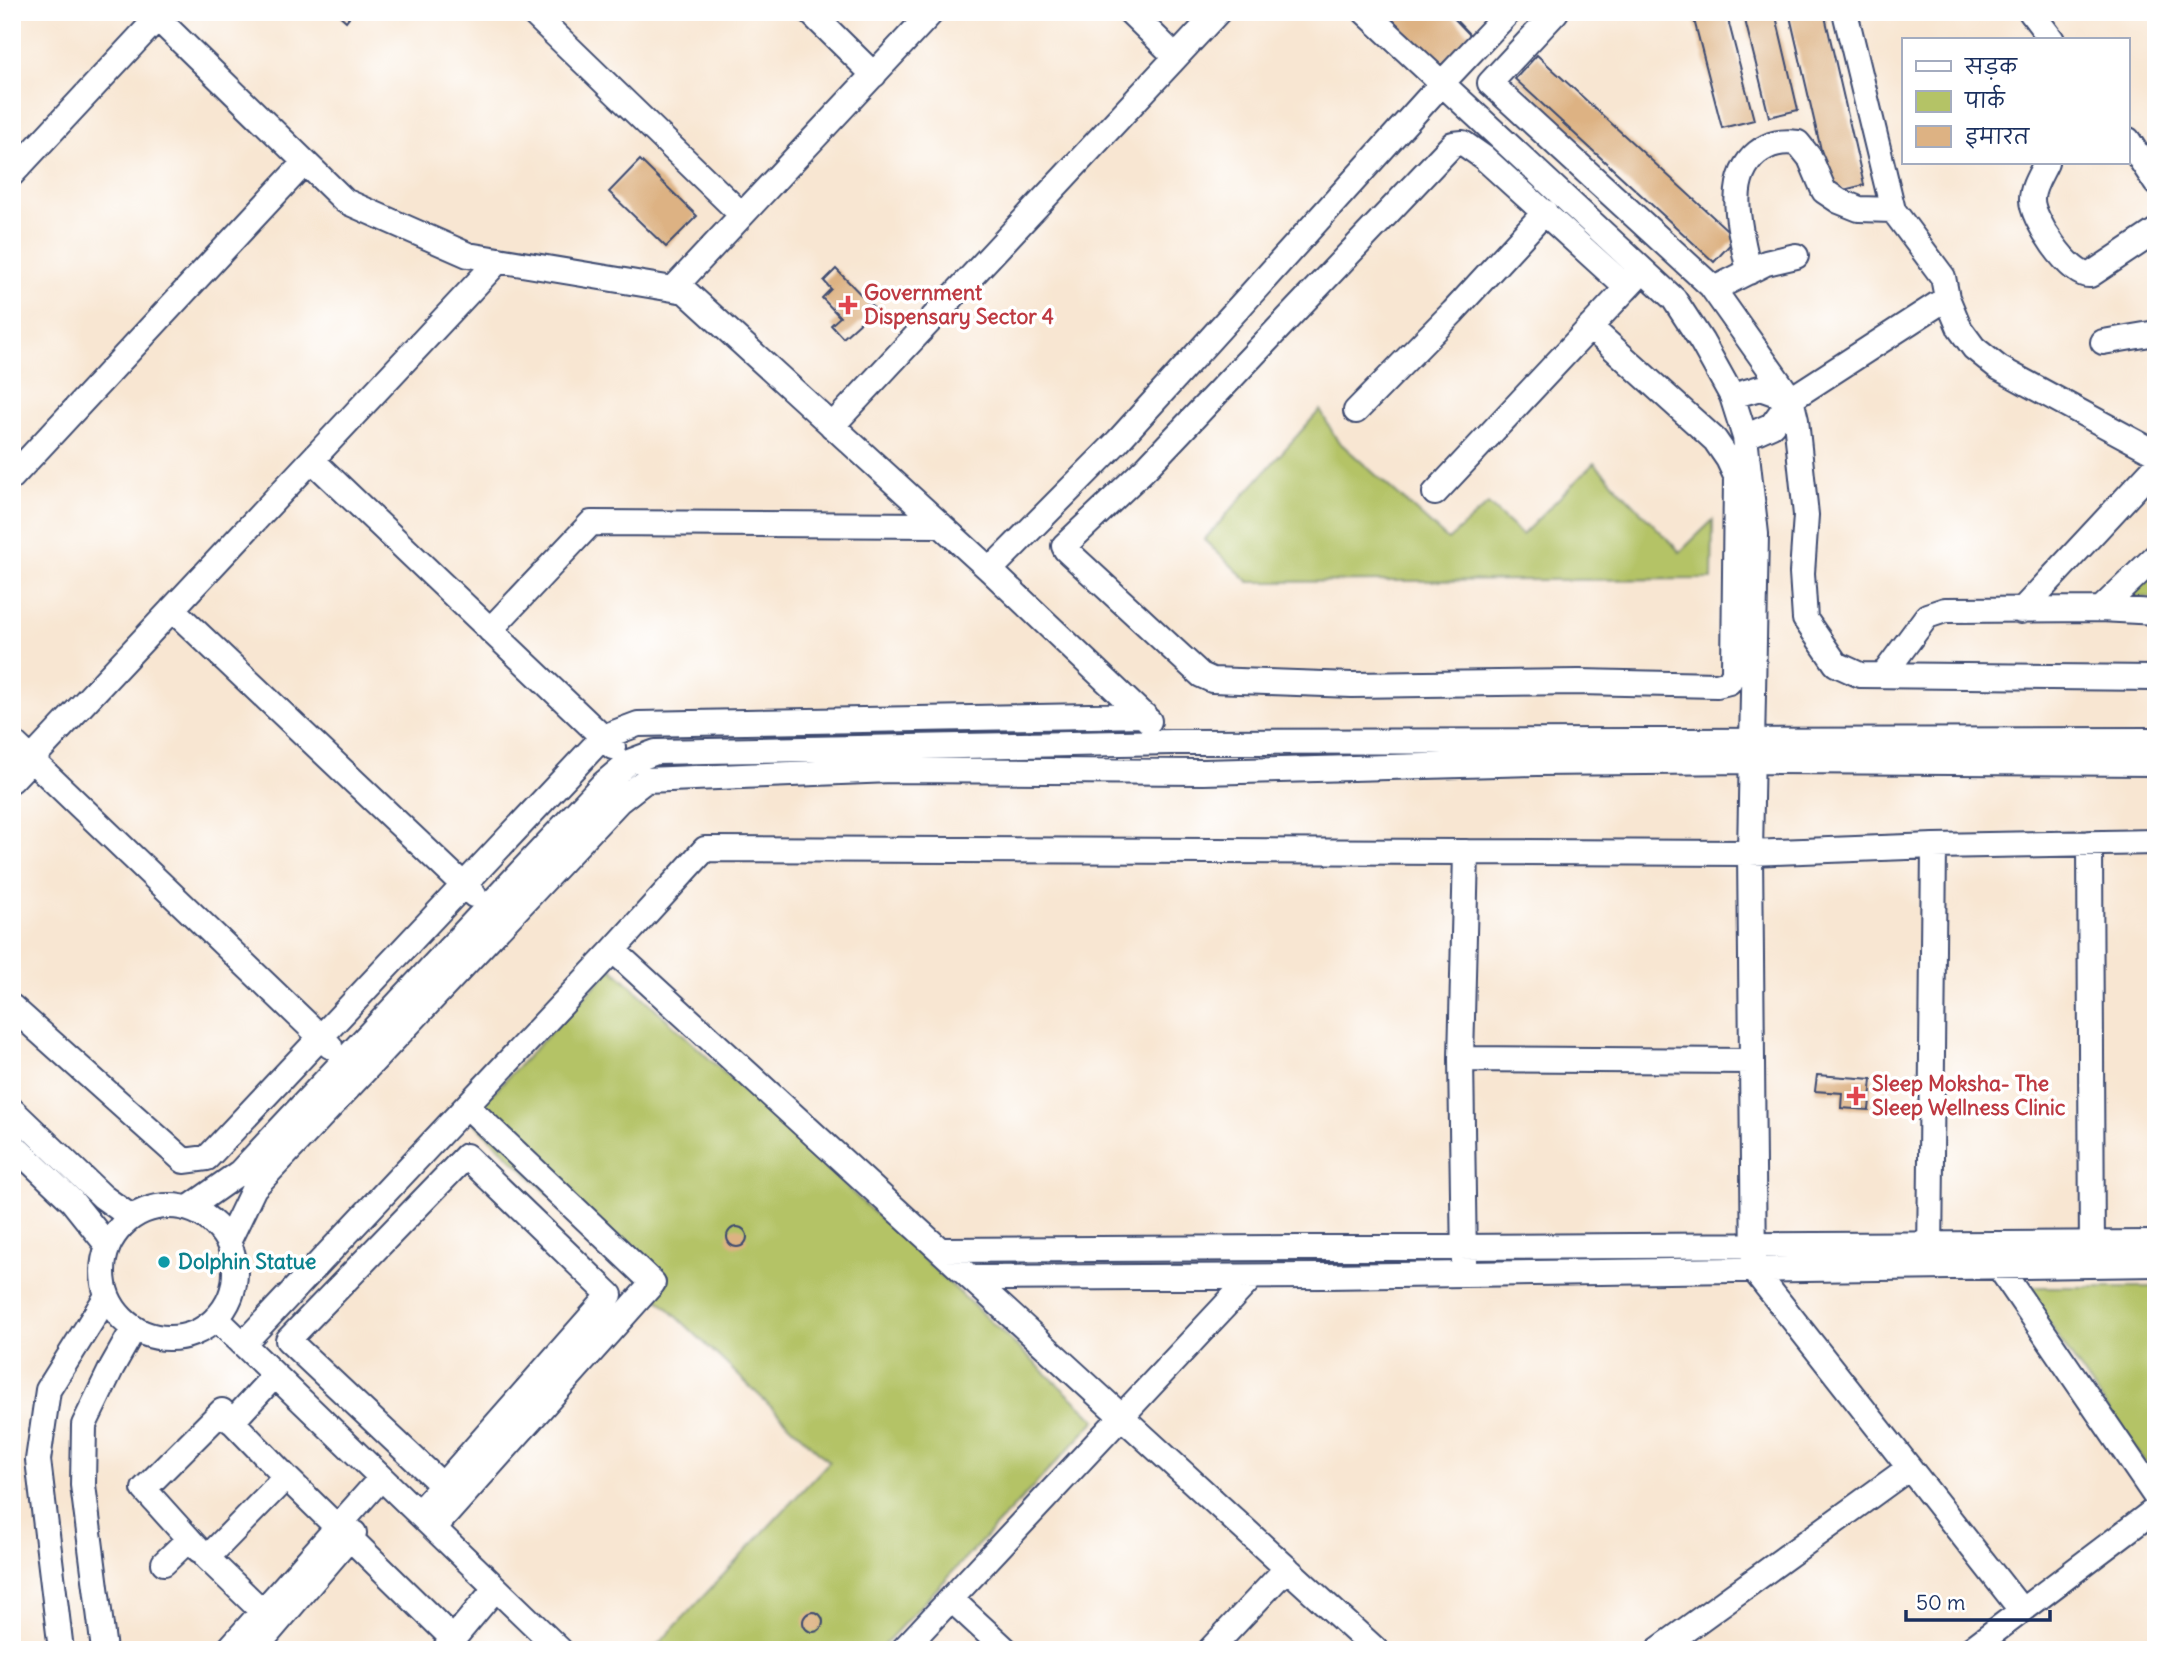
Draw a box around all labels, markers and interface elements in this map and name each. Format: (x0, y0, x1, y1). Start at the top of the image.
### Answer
legend (1902, 38, 2130, 164)
text: सड़क (1964, 53, 2018, 80)
text: पार्क (1964, 84, 2006, 114)
text: इमारत (1965, 123, 2031, 150)
place label: Government Dispensary Sector 4 (864, 279, 1054, 330)
marker: Government Dispensary Sector 4 (838, 295, 858, 315)
place label: Sleep Moksha- The Sleep Wellness Clinic (1872, 1070, 2066, 1121)
marker: Sleep Moksha- The Sleep Wellness Clinic (1846, 1086, 1866, 1106)
place label: Dolphin Statue (178, 1248, 316, 1275)
marker: Dolphin Statue (156, 1254, 172, 1270)
scale bar (1906, 1578, 2049, 1622)
text: 50 m (1916, 1589, 1965, 1616)

